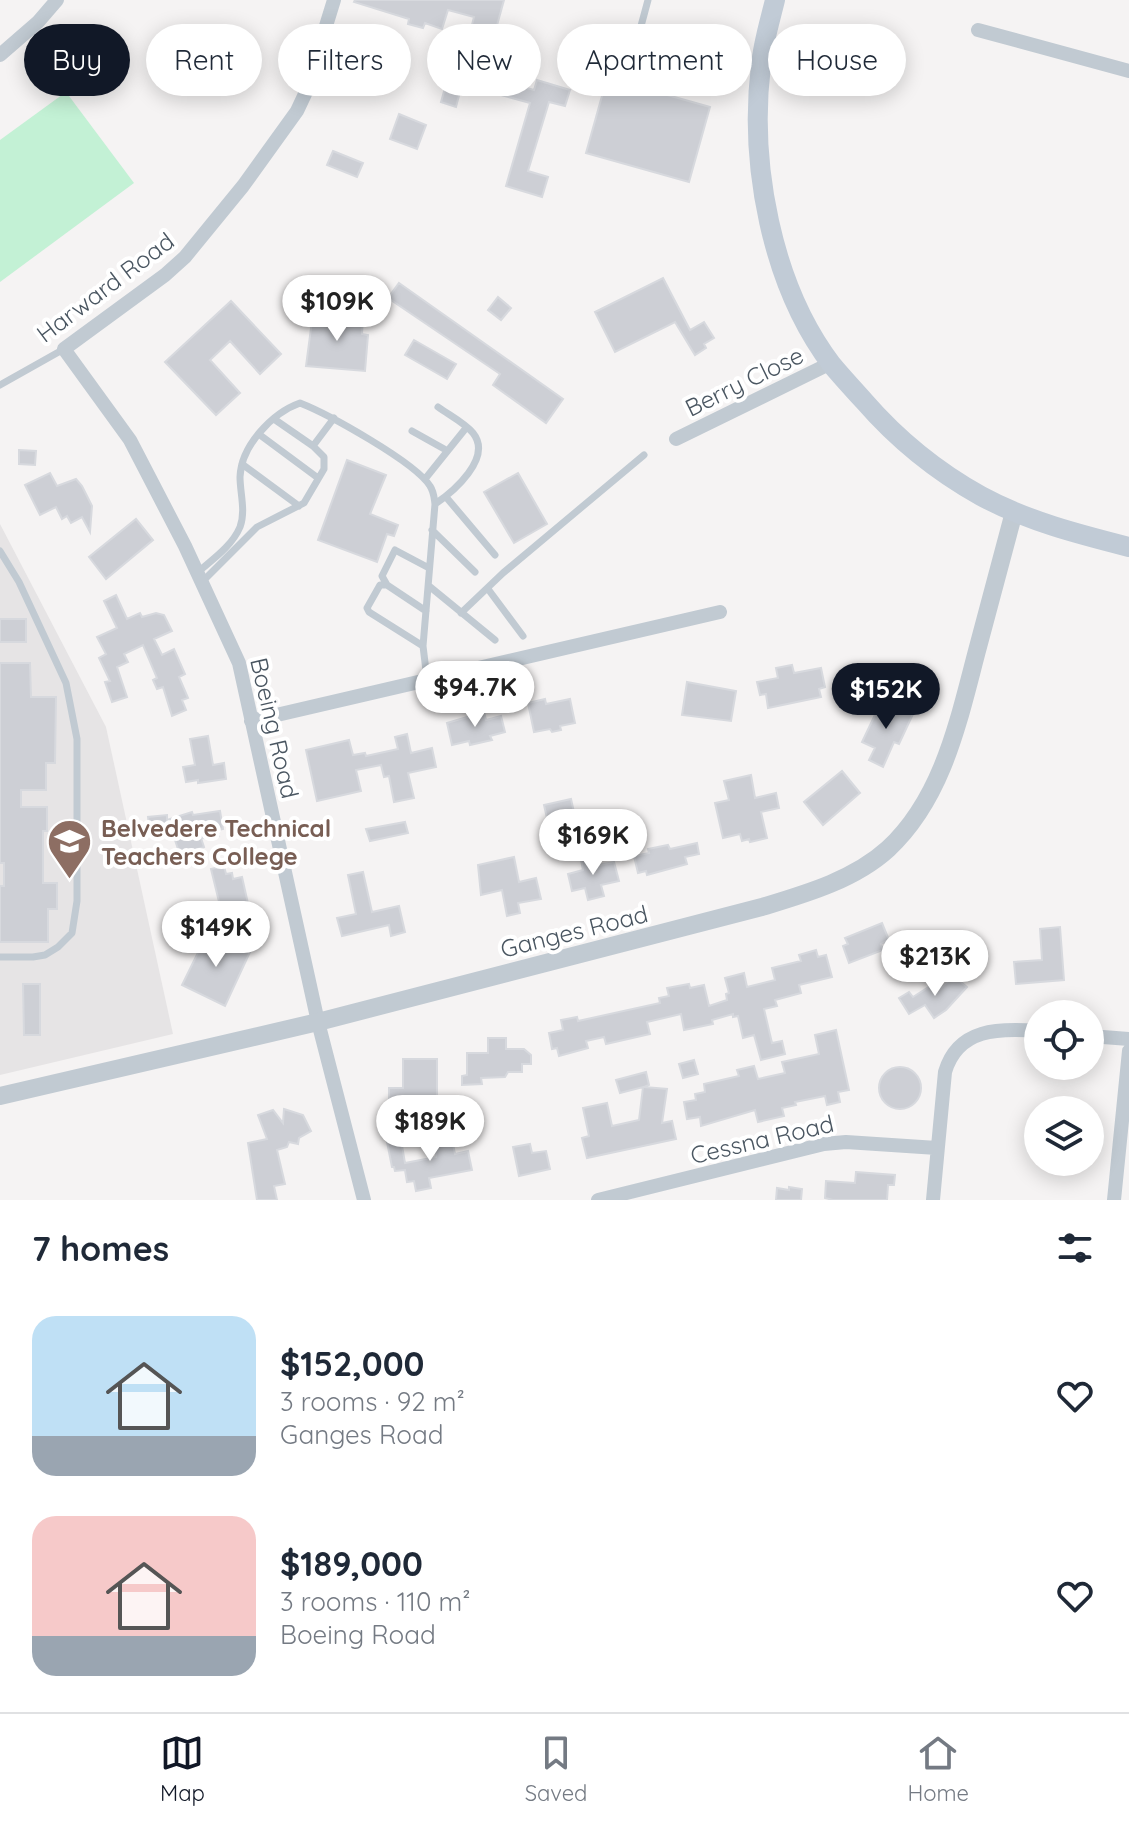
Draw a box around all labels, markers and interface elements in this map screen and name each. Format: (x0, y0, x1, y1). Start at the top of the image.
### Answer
chip: Buy (24, 24, 130, 96)
chip: Rent (146, 24, 262, 96)
chip: Filters (278, 24, 411, 96)
chip: New (427, 24, 541, 96)
chip: Apartment (557, 24, 752, 96)
chip: House (768, 24, 906, 96)
street label: Harward Road (30, 226, 180, 348)
pin: $109K (281, 275, 393, 343)
text: $109K (300, 284, 374, 317)
street label: Berry Close (680, 339, 808, 423)
street label: Boeing Road (244, 655, 306, 801)
pin: $94.7K (410, 661, 540, 729)
pin: $152K (830, 663, 942, 731)
text: $94.7K (433, 670, 517, 703)
text: $152K (850, 672, 922, 705)
pin: $169K (537, 809, 649, 877)
place label: Belvedere Technical Teachers College (101, 813, 331, 871)
school or university icon: Belvedere Technical Teachers College (46, 818, 94, 881)
text: $169K (557, 818, 629, 851)
street label: Ganges Road (497, 898, 651, 964)
pin: $149K (160, 901, 272, 969)
text: $149K (180, 910, 252, 943)
pin: $213K (879, 930, 991, 998)
text: $213K (899, 939, 971, 972)
map controls (1024, 1000, 1104, 1176)
button: locate (1024, 1000, 1104, 1080)
pin: $189K (374, 1095, 486, 1163)
button: layers (1024, 1096, 1104, 1176)
text: $189K (394, 1104, 466, 1137)
street label: Cessna Road (687, 1108, 837, 1170)
icon: filters (1053, 1226, 1097, 1270)
text: 7 homes (32, 1227, 169, 1270)
text: $152,000 (280, 1342, 424, 1385)
icon: home (96, 1348, 192, 1444)
icon: heart (1053, 1374, 1097, 1418)
text: 3 rooms · 92 m² (280, 1385, 465, 1418)
text: Ganges Road (280, 1418, 443, 1451)
text: $189,000 (280, 1542, 423, 1585)
icon: home (96, 1548, 192, 1644)
icon: heart (1053, 1574, 1097, 1618)
text: 3 rooms · 110 m² (280, 1585, 471, 1618)
text: Boeing Road (280, 1618, 436, 1651)
tab: Map (160, 1731, 205, 1807)
tab: Saved (525, 1731, 587, 1807)
tab: Home (907, 1731, 969, 1807)

